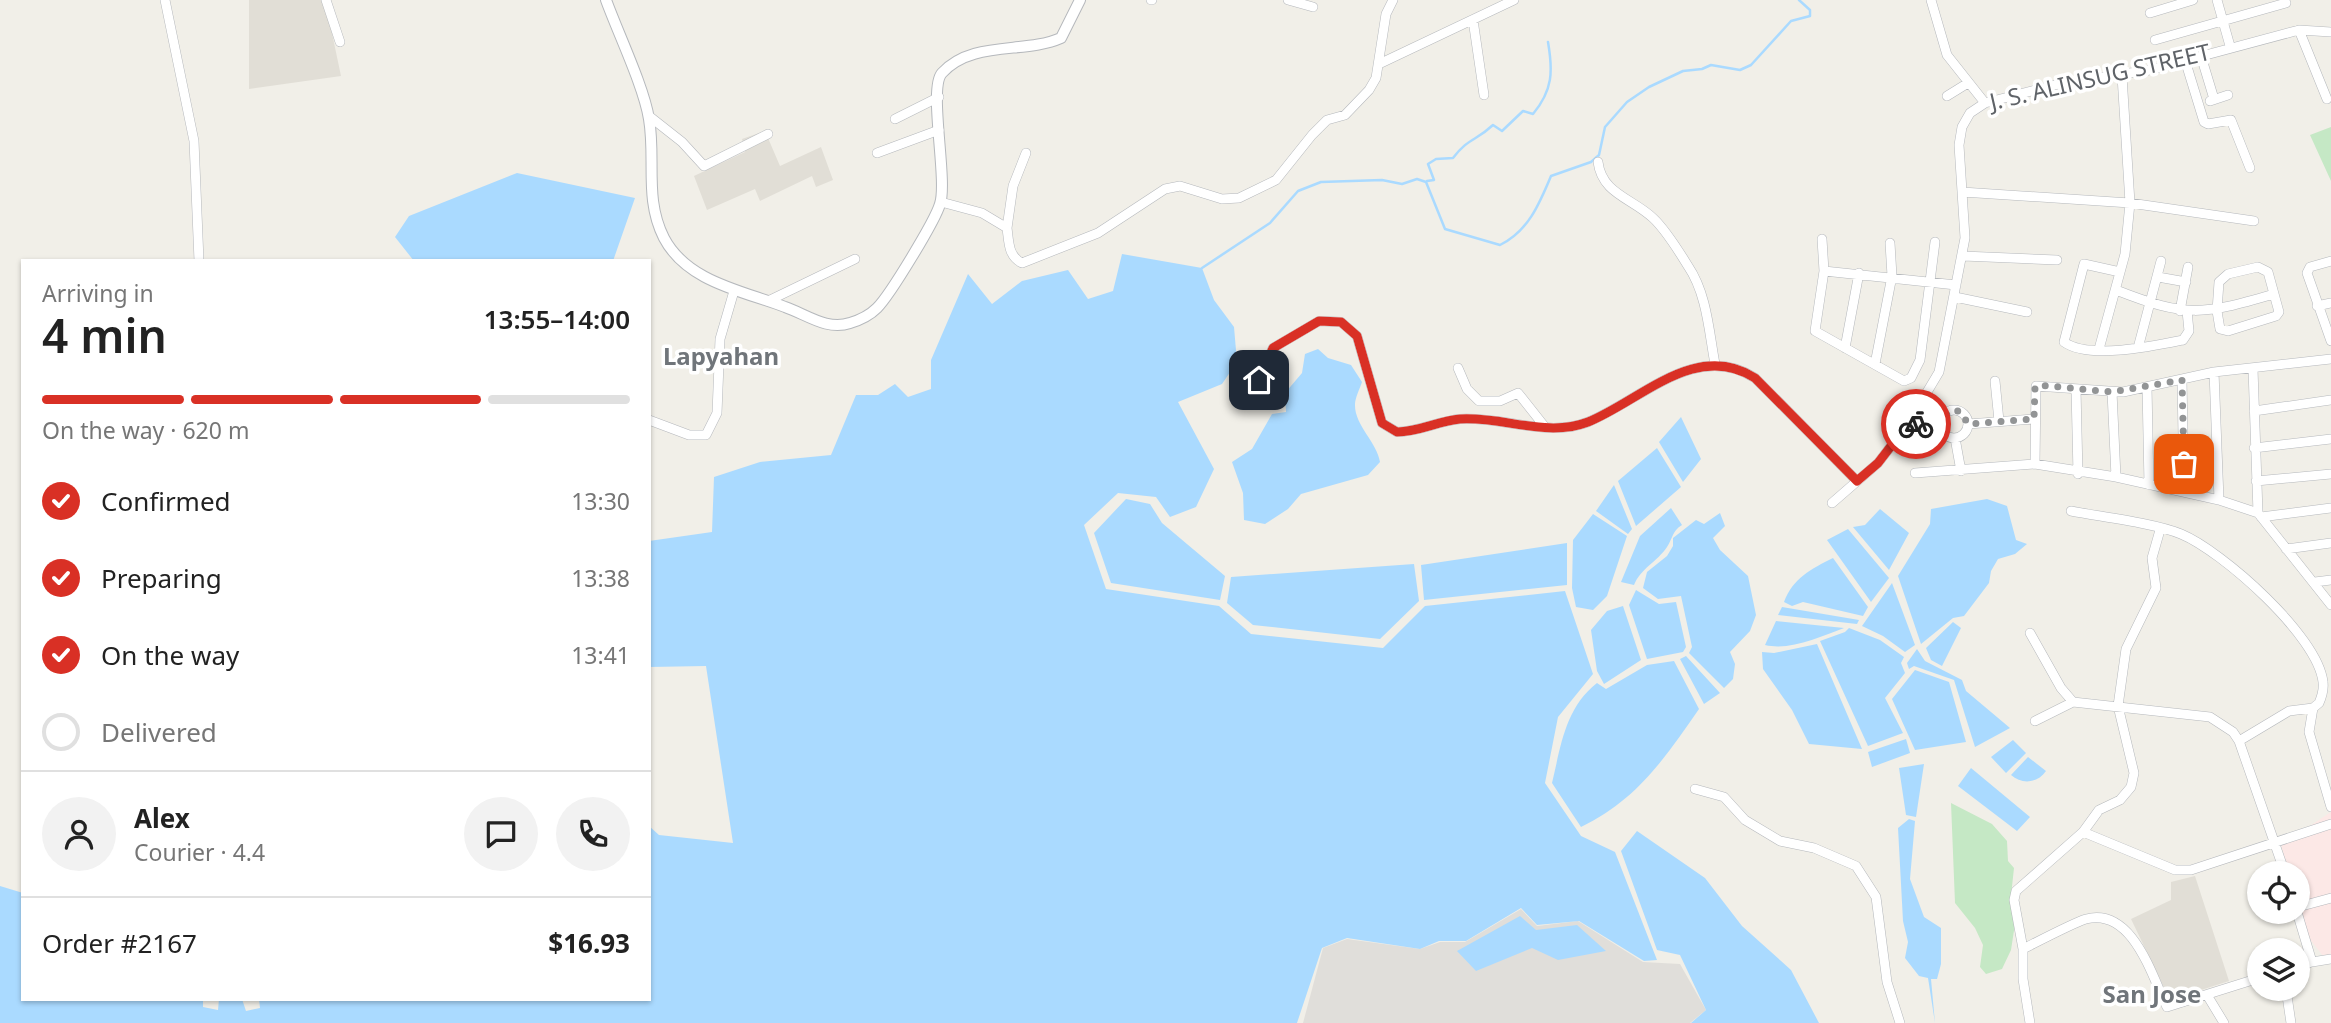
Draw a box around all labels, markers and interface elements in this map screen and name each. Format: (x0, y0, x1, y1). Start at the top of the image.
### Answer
street label: J. S. ALINSUG STREET (1984, 35, 2213, 117)
text: Arriving in (42, 277, 154, 309)
text: 13:55–14:00 (484, 301, 630, 337)
text: 4 min (42, 304, 167, 366)
district label: Lapyahan (663, 339, 779, 372)
pin (1229, 350, 1289, 410)
icon: home (1240, 361, 1278, 399)
courier (1881, 389, 1951, 459)
icon: bike (1897, 405, 1935, 443)
text: On the way · 620 m (42, 414, 249, 446)
pin (2154, 434, 2214, 494)
icon: bag (2165, 445, 2203, 483)
icon: check (42, 482, 80, 520)
text: Confirmed (101, 483, 231, 519)
text: 13:30 (571, 485, 630, 517)
icon: check (42, 559, 80, 597)
text: Preparing (101, 560, 222, 596)
text: 13:38 (571, 562, 630, 594)
icon: check (42, 636, 80, 674)
text: On the way (101, 637, 239, 673)
text: 13:41 (571, 639, 630, 671)
text: Delivered (101, 714, 217, 750)
button: person (42, 797, 116, 871)
button: chat (464, 797, 538, 871)
button: phone (556, 797, 630, 871)
text: Alex (134, 800, 190, 836)
text: Courier · 4.4 (134, 836, 265, 868)
map controls (2247, 861, 2310, 1001)
button: locate (2247, 861, 2310, 924)
text: Order #2167 (42, 925, 197, 961)
text: $16.93 (548, 925, 630, 961)
button: layers (2247, 938, 2310, 1001)
district label: San Jose (2103, 977, 2201, 1010)

